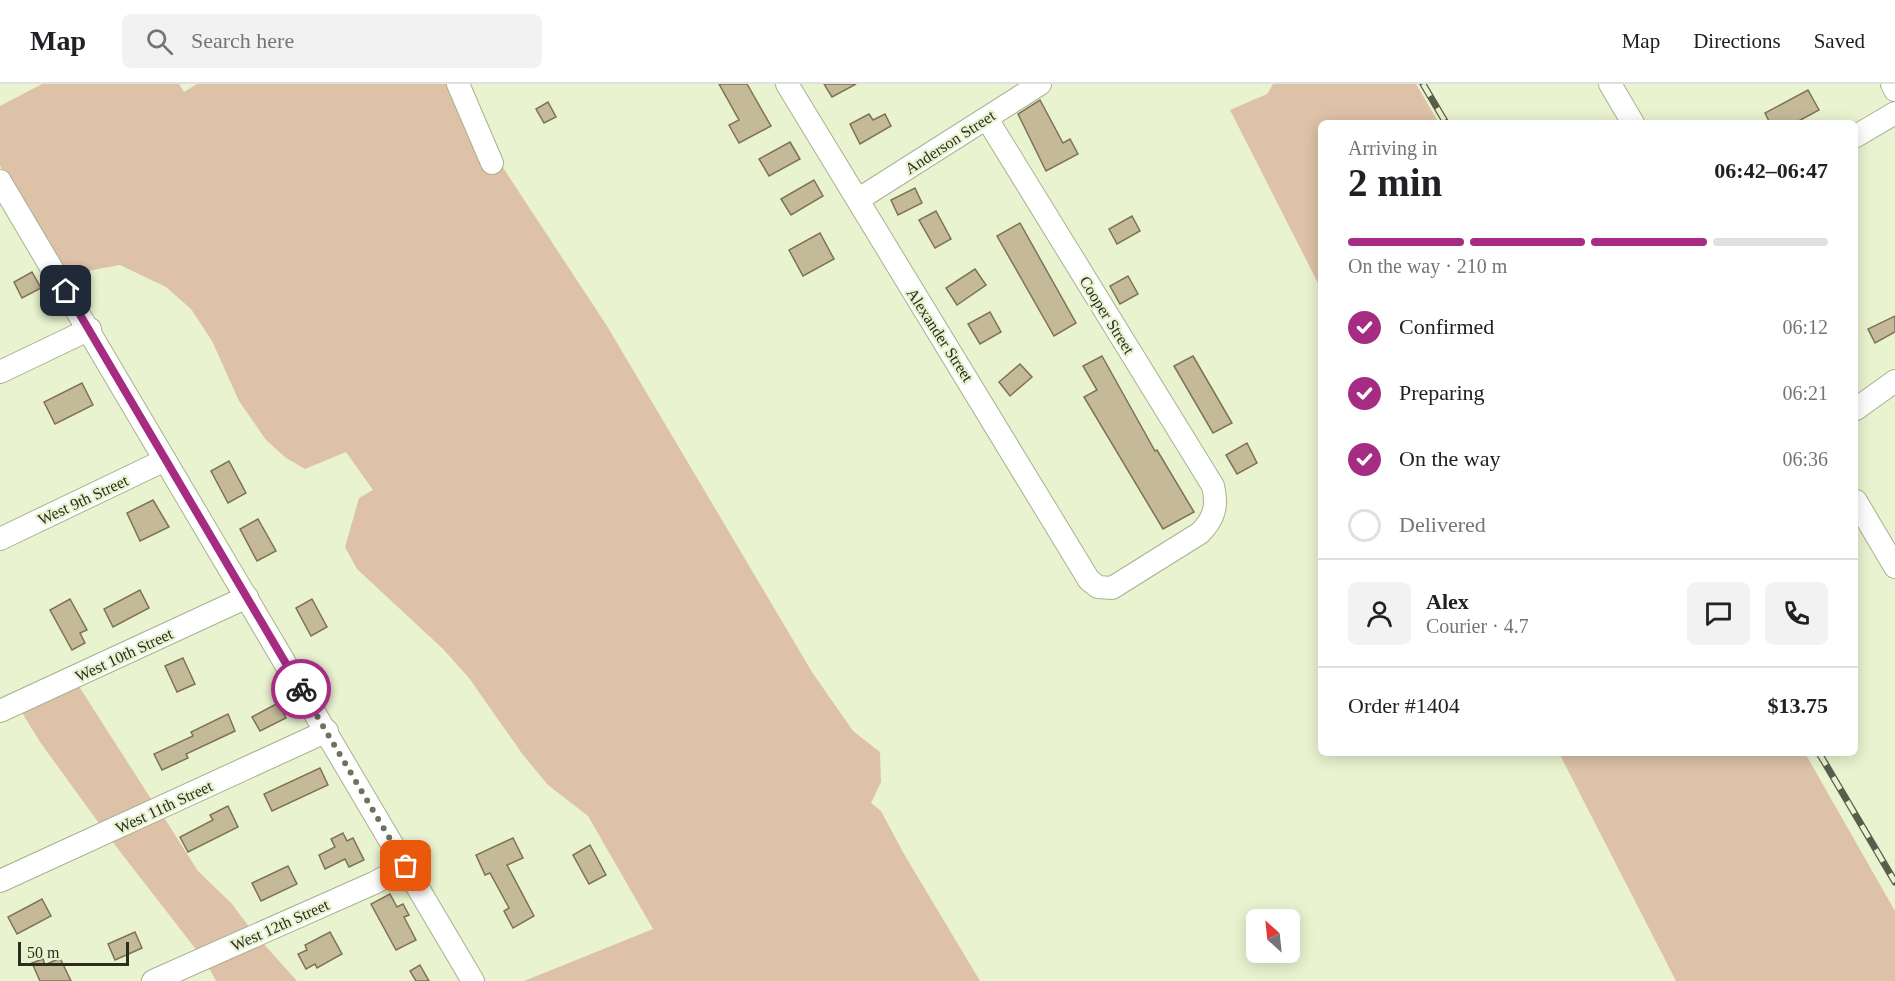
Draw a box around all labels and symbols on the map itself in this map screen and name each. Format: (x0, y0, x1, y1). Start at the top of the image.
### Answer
street label: Anderson Street (902, 106, 999, 177)
pin (40, 265, 91, 316)
street label: Cooper Street (1076, 273, 1138, 358)
street label: Alexander Street (903, 285, 977, 385)
street label: West 9th Street (35, 471, 131, 528)
street label: West 10th Street (73, 625, 176, 685)
courier (271, 659, 331, 719)
street label: West 11th Street (113, 777, 216, 837)
pin (380, 840, 431, 891)
street label: West 12th Street (228, 896, 332, 954)
north arrow (1246, 909, 1300, 963)
scale bar (18, 939, 129, 966)

